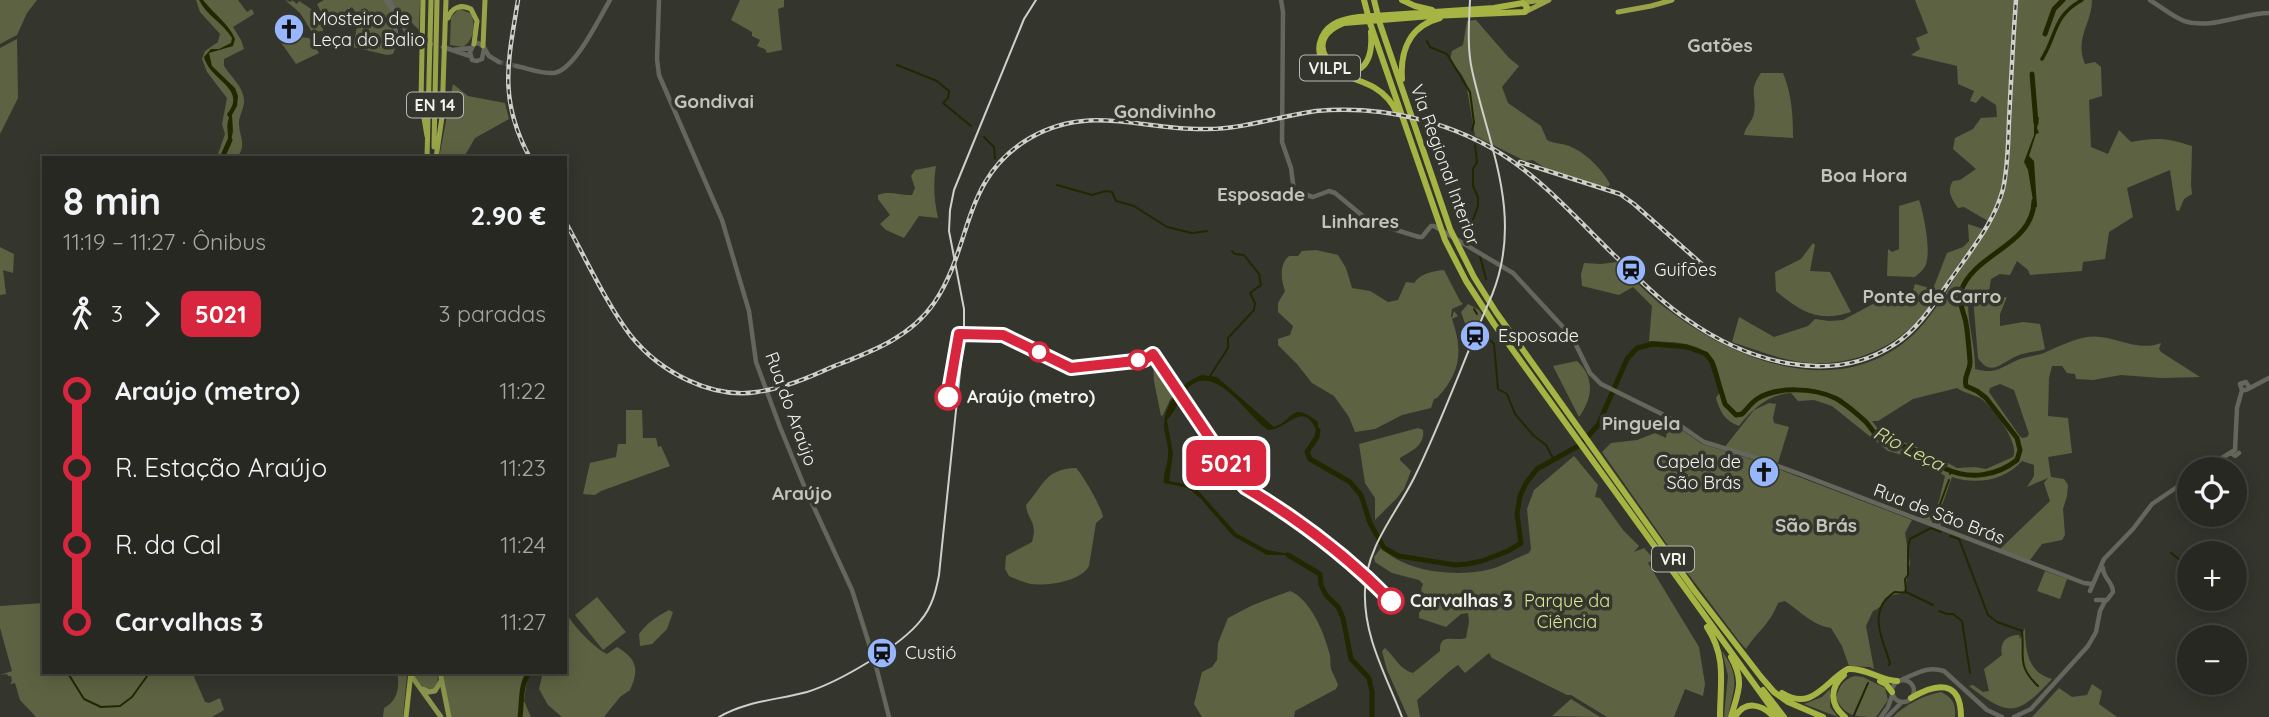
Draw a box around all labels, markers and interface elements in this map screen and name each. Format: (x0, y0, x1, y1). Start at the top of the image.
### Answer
place label: Mosteiro de Leça do Balio (312, 7, 425, 51)
church icon: Mosteiro de Leça do Balio (272, 12, 306, 46)
district label: Gatões (1687, 33, 1753, 57)
road number: VILPL (1300, 55, 1360, 80)
street label: Via Regional Interior (1406, 81, 1485, 249)
district label: Gondivai (674, 89, 754, 113)
road number: EN 14 (407, 92, 463, 118)
district label: Gondivinho (1114, 99, 1216, 123)
district label: Boa Hora (1820, 163, 1908, 187)
text: 8 min (63, 177, 161, 225)
district label: Esposade (1217, 182, 1305, 206)
text: 2.90 € (470, 199, 546, 232)
district label: Linhares (1321, 209, 1399, 233)
text: 11:19 – 11:27 · Ônibus (63, 227, 266, 256)
station icon: Guifões (1614, 253, 1648, 287)
place label: Guifões (1654, 258, 1717, 281)
district label: Ponte de Carro (1863, 284, 2002, 308)
icon: walk (63, 295, 101, 333)
icon: forward (133, 295, 171, 333)
text: 3 (111, 299, 123, 328)
text: 5021 (195, 299, 247, 329)
text: 3 paradas (439, 299, 546, 328)
station icon: Esposade (1458, 319, 1492, 353)
place label: Esposade (1498, 324, 1579, 347)
unlabelled marker (1029, 342, 1049, 362)
street label: Rua do Araújo (760, 349, 823, 469)
unlabelled marker (1128, 350, 1148, 370)
text: Araújo (metro) (115, 374, 300, 407)
text: 11:22 (499, 376, 546, 405)
marker: Araújo (metro) (935, 384, 961, 410)
place label: Araújo (metro) (967, 385, 1095, 408)
district label: Pinguela (1602, 411, 1680, 435)
water label: Rio Leça (1870, 420, 1949, 477)
line badge: 5021 (1177, 440, 1275, 486)
text: 5021 (1200, 448, 1252, 478)
place label: Capela de São Brás (1656, 450, 1741, 494)
text: R. Estação Araújo (115, 451, 327, 484)
text: 11:23 (500, 453, 546, 482)
church icon: Capela de São Brás (1747, 455, 1781, 489)
map controls (2177, 457, 2247, 695)
button: locate (2177, 457, 2247, 527)
street label: Rua de São Brás (1870, 478, 2008, 549)
district label: Araújo (772, 481, 832, 505)
district label: São Brás (1775, 513, 1857, 537)
text: R. da Cal (115, 528, 222, 561)
text: 11:24 (500, 530, 546, 559)
button: + (2177, 541, 2247, 611)
road number: VRI (1652, 546, 1694, 572)
marker: Carvalhas 3 (1378, 588, 1404, 614)
place label: Carvalhas 3 (1410, 589, 1513, 612)
park label: Parque da Ciência (1524, 589, 1610, 633)
text: Carvalhas 3 (115, 605, 263, 638)
text: 11:27 (501, 607, 546, 636)
button: − (2177, 625, 2247, 695)
station icon: Custió (865, 636, 899, 670)
place label: Custió (905, 641, 956, 664)

